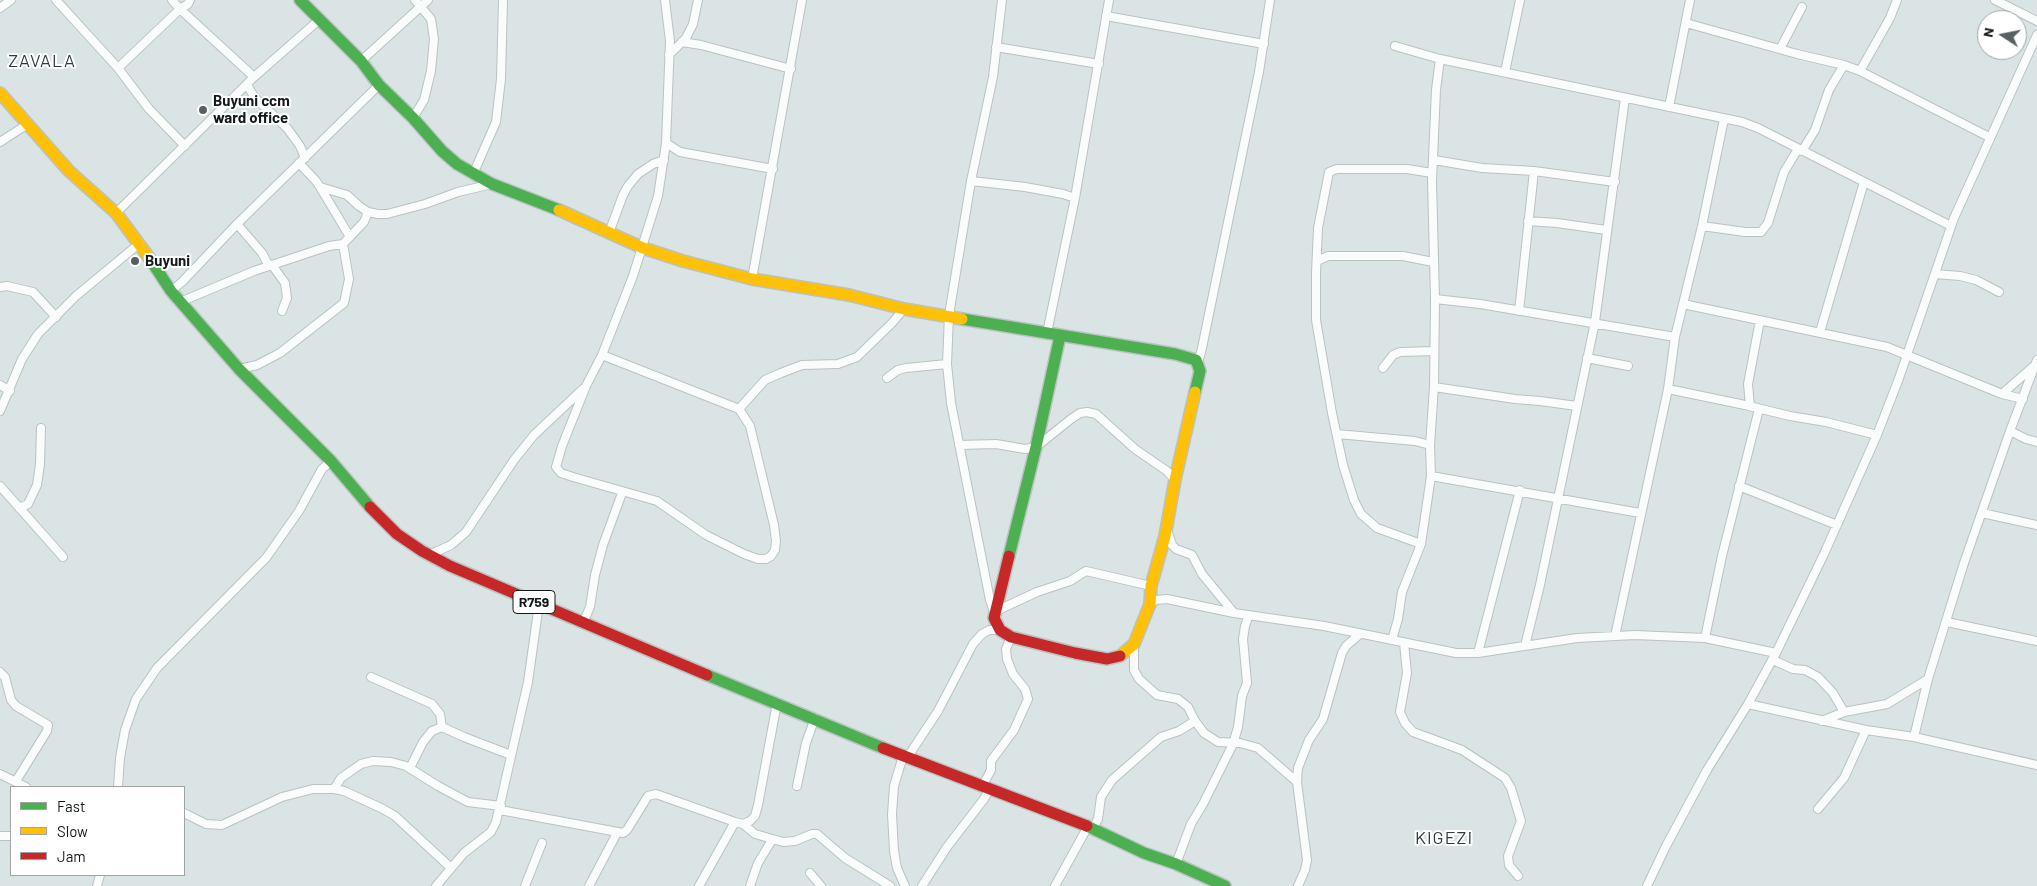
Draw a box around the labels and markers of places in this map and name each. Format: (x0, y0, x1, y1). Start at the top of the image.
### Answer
place label: Buyuni ccm ward office (213, 92, 290, 127)
marker: Buyuni ccm ward office (197, 104, 209, 116)
place label: Buyuni (145, 252, 190, 270)
marker: Buyuni (129, 255, 141, 267)

